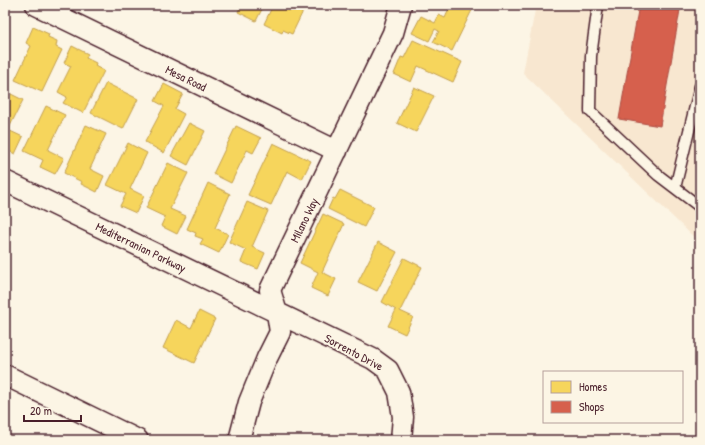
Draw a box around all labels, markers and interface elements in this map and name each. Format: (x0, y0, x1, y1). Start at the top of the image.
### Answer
street label: Mesa Road (163, 61, 210, 95)
street label: Milano Way (286, 195, 322, 245)
street label: Mediterranian Parkway (93, 218, 189, 276)
street label: Sorrento Drive (322, 329, 386, 375)
legend (543, 371, 683, 423)
text: Homes (579, 378, 607, 395)
scale bar (24, 397, 81, 423)
text: Shops (579, 398, 605, 415)
text: 20 m (30, 402, 52, 419)

